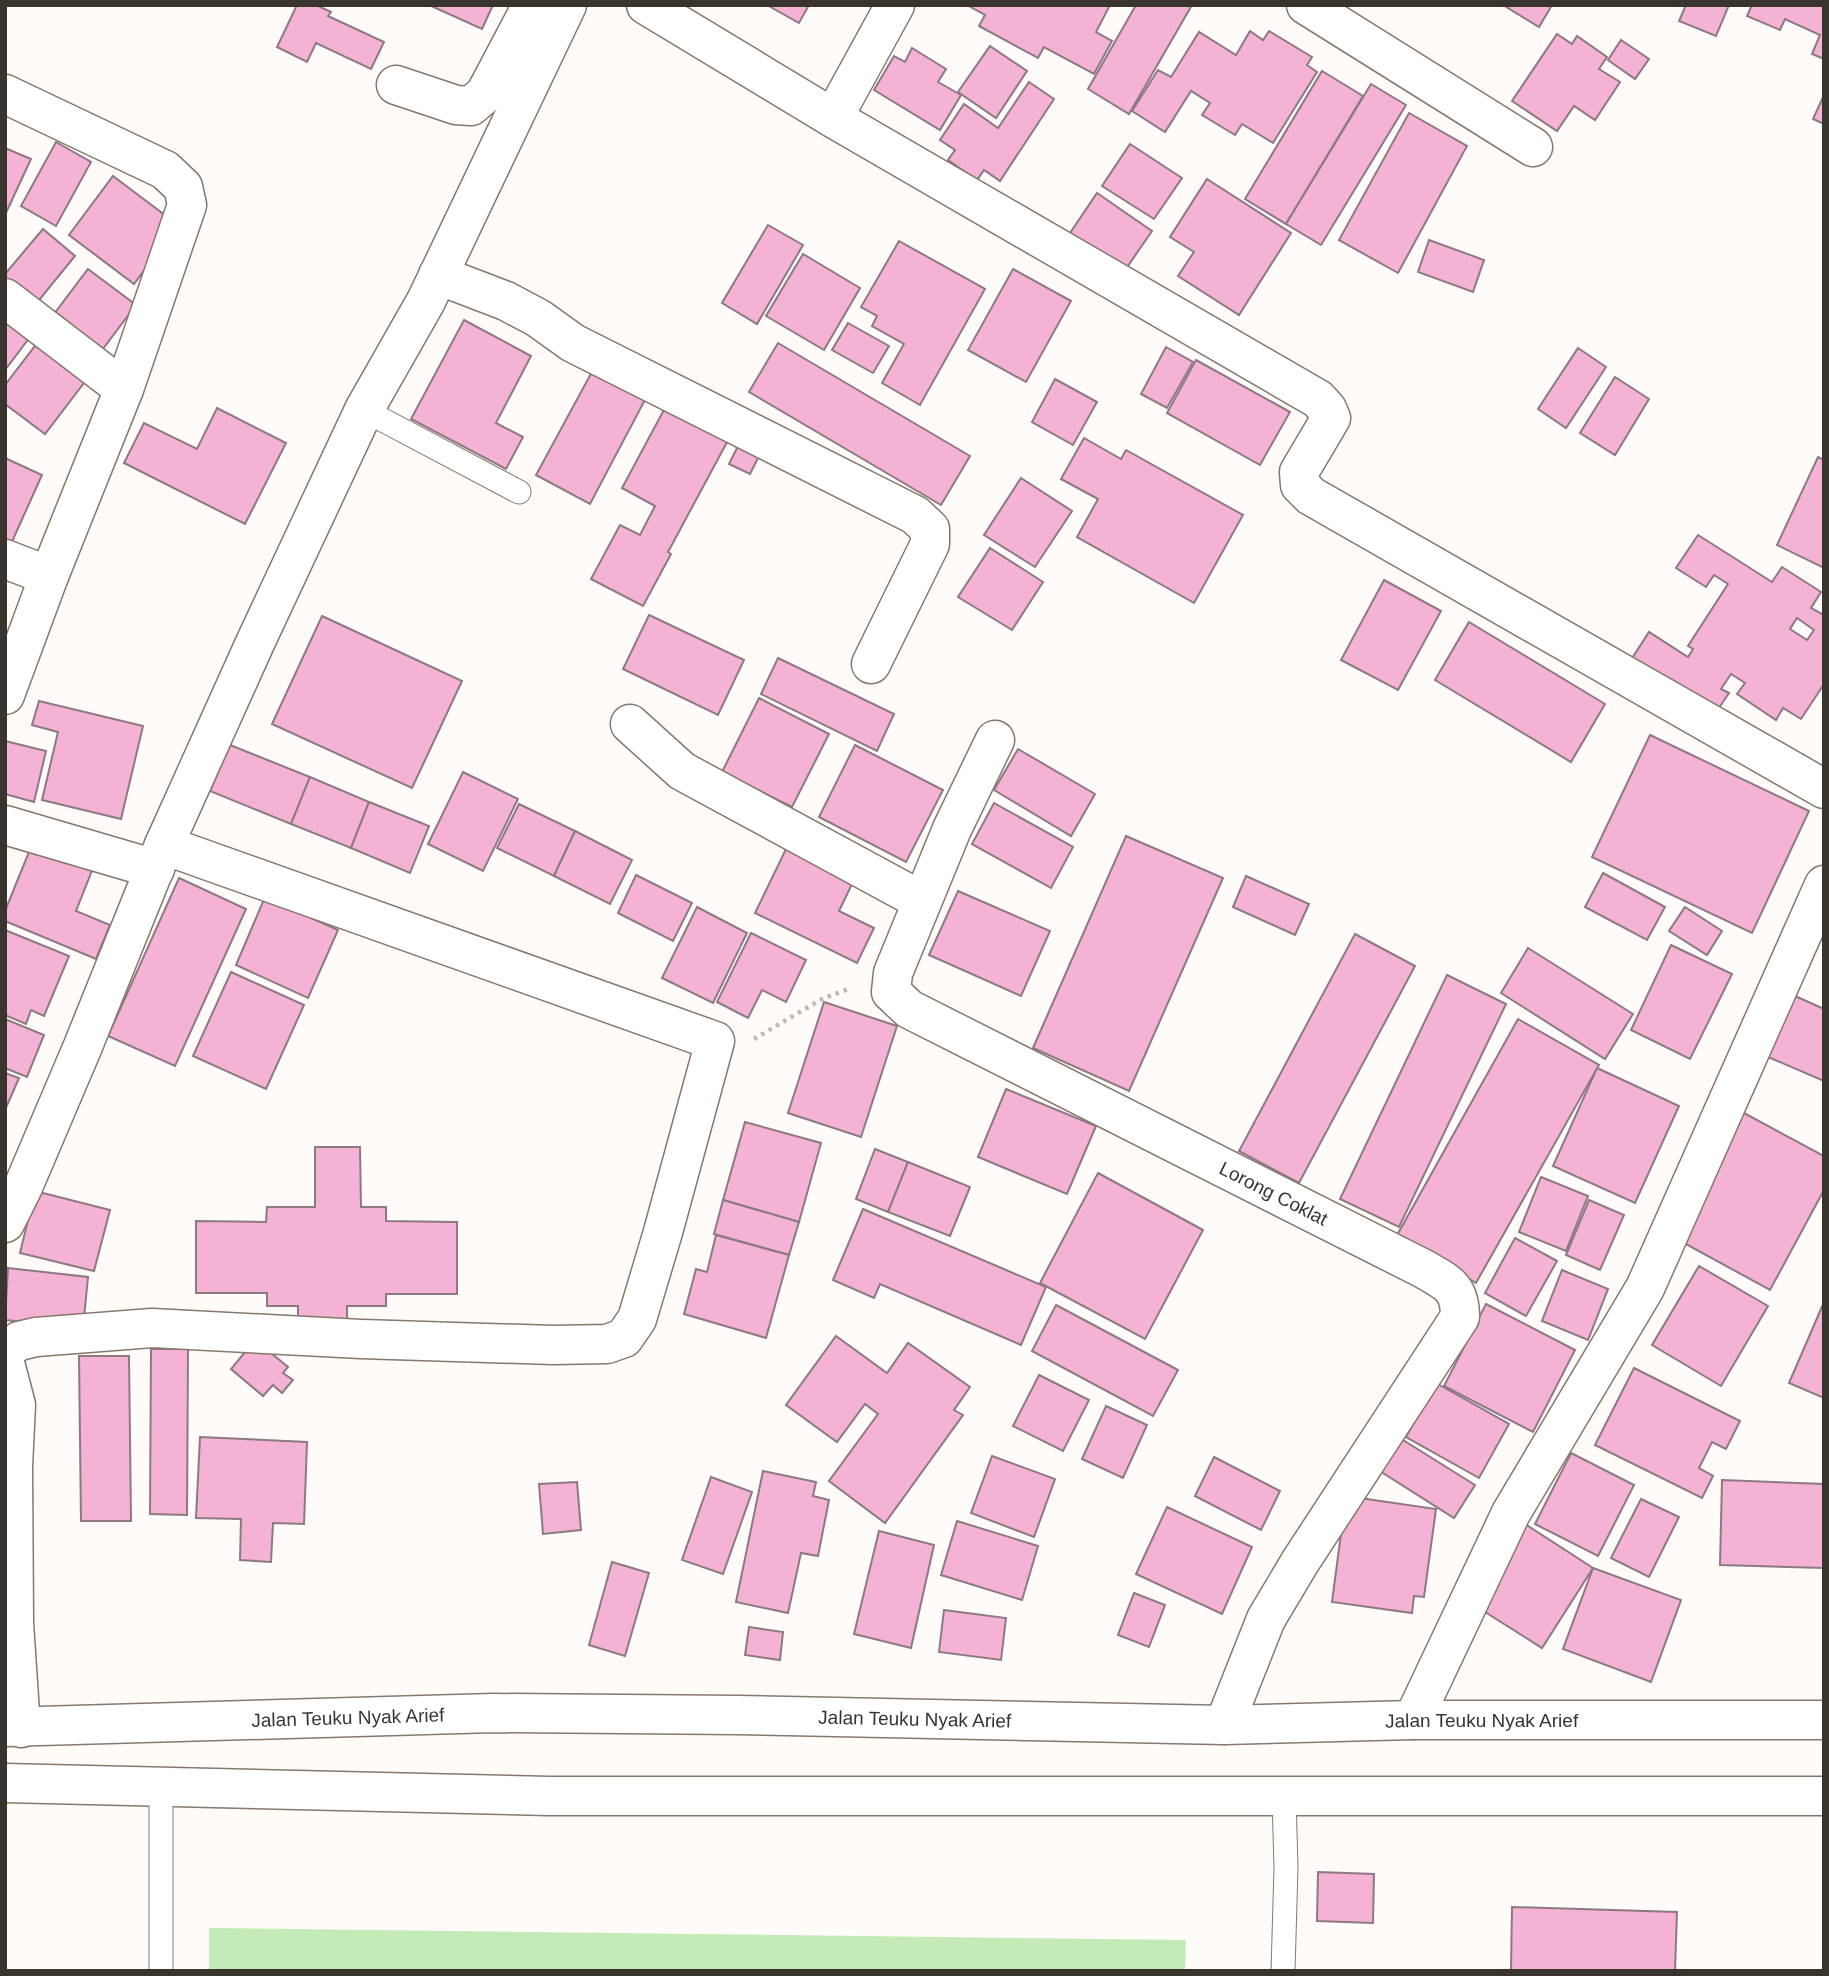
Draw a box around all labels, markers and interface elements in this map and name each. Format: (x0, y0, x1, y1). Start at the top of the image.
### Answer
street label: Lorong Coklat (1216, 1157, 1332, 1230)
street label: Jalan Teuku Nyak Arief (251, 1704, 445, 1730)
street label: Jalan Teuku Nyak Arief (818, 1706, 1012, 1731)
street label: Jalan Teuku Nyak Arief (1385, 1710, 1579, 1731)

